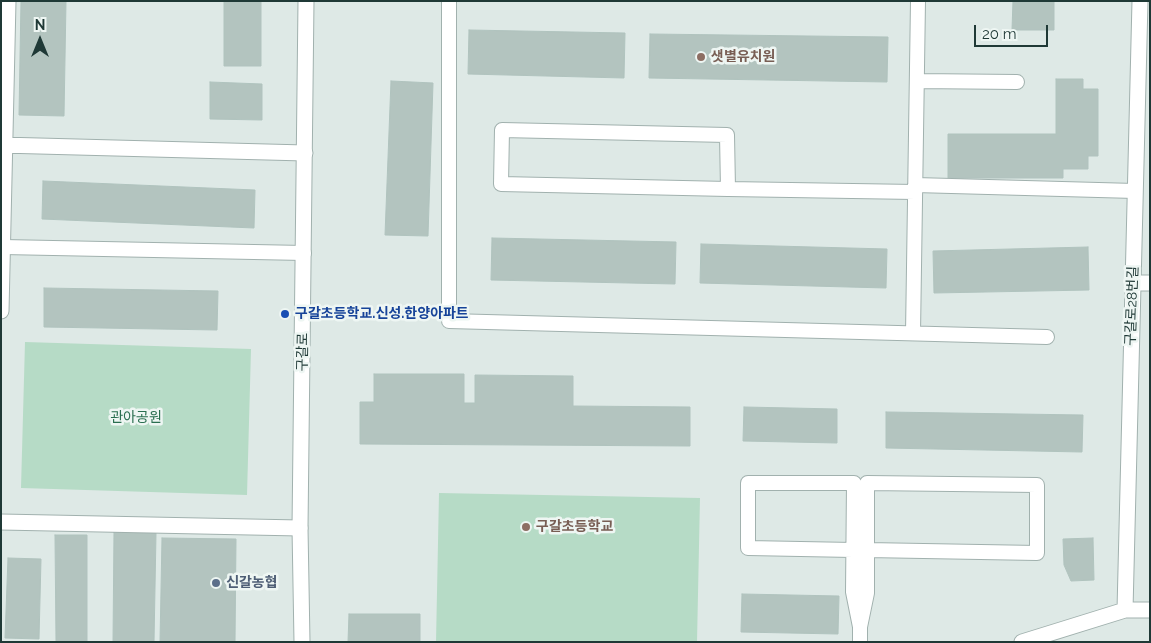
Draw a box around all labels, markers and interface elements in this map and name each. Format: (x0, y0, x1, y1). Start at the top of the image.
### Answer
north arrow (15, 15, 65, 65)
scale bar (976, 15, 1050, 47)
text: N (35, 17, 45, 33)
text: 20 m (982, 25, 1017, 43)
place label: 샛별유치원 (711, 49, 775, 65)
marker: 샛별유치원 (695, 51, 707, 63)
street label: 구갈로28번길 (1122, 266, 1142, 346)
place label: 구갈초등학교.신성.한양아파트 (295, 306, 469, 322)
marker: 구갈초등학교.신성.한양아파트 (279, 308, 291, 320)
street label: 구갈로 (294, 333, 312, 371)
park label: 관아공원 (110, 410, 162, 426)
place label: 구갈초등학교 (536, 519, 613, 535)
marker: 구갈초등학교 (520, 521, 532, 533)
place label: 신갈농협 (226, 575, 278, 591)
marker: 신갈농협 (210, 577, 222, 589)

